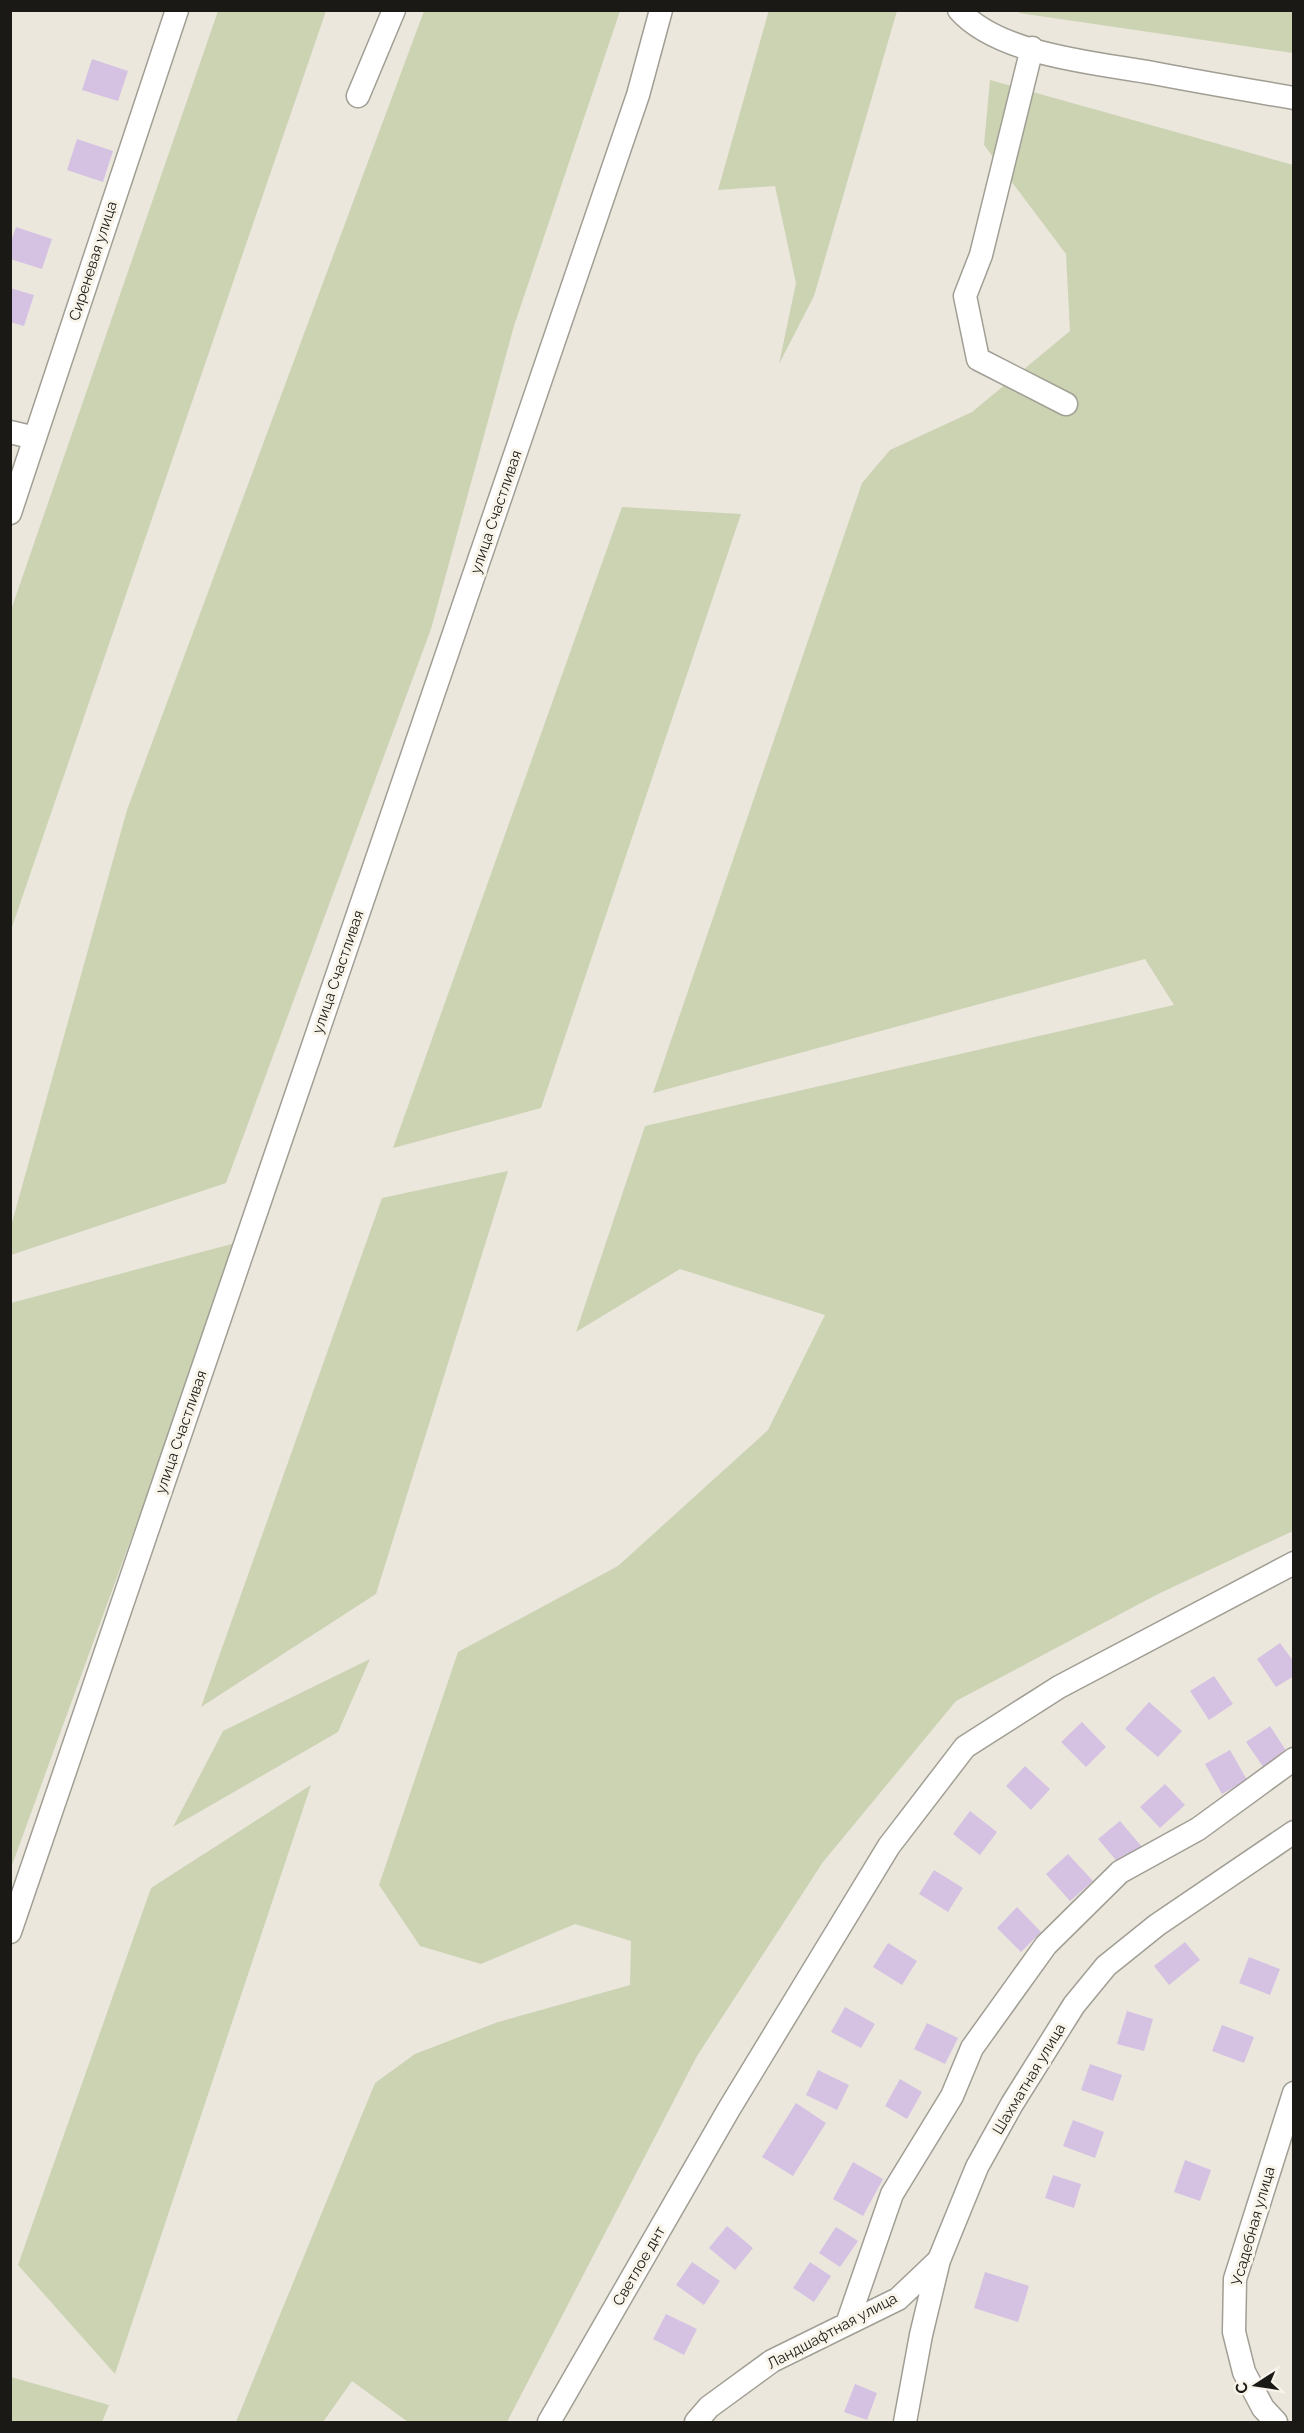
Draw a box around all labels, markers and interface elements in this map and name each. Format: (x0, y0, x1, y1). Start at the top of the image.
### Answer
street label: Сиреневая улица (65, 199, 121, 323)
street label: улица Счастливая (466, 448, 526, 576)
street label: улица Счастливая (308, 908, 368, 1036)
street label: улица Счастливая (151, 1368, 211, 1496)
street label: Шахматная улица (989, 2020, 1069, 2138)
street label: Усадебная улица (1227, 2164, 1279, 2288)
street label: Светлое днт (609, 2223, 669, 2309)
street label: Ландшафтная улица (764, 2289, 900, 2373)
north arrow (1226, 2355, 1286, 2415)
text: С (1231, 2381, 1252, 2395)

